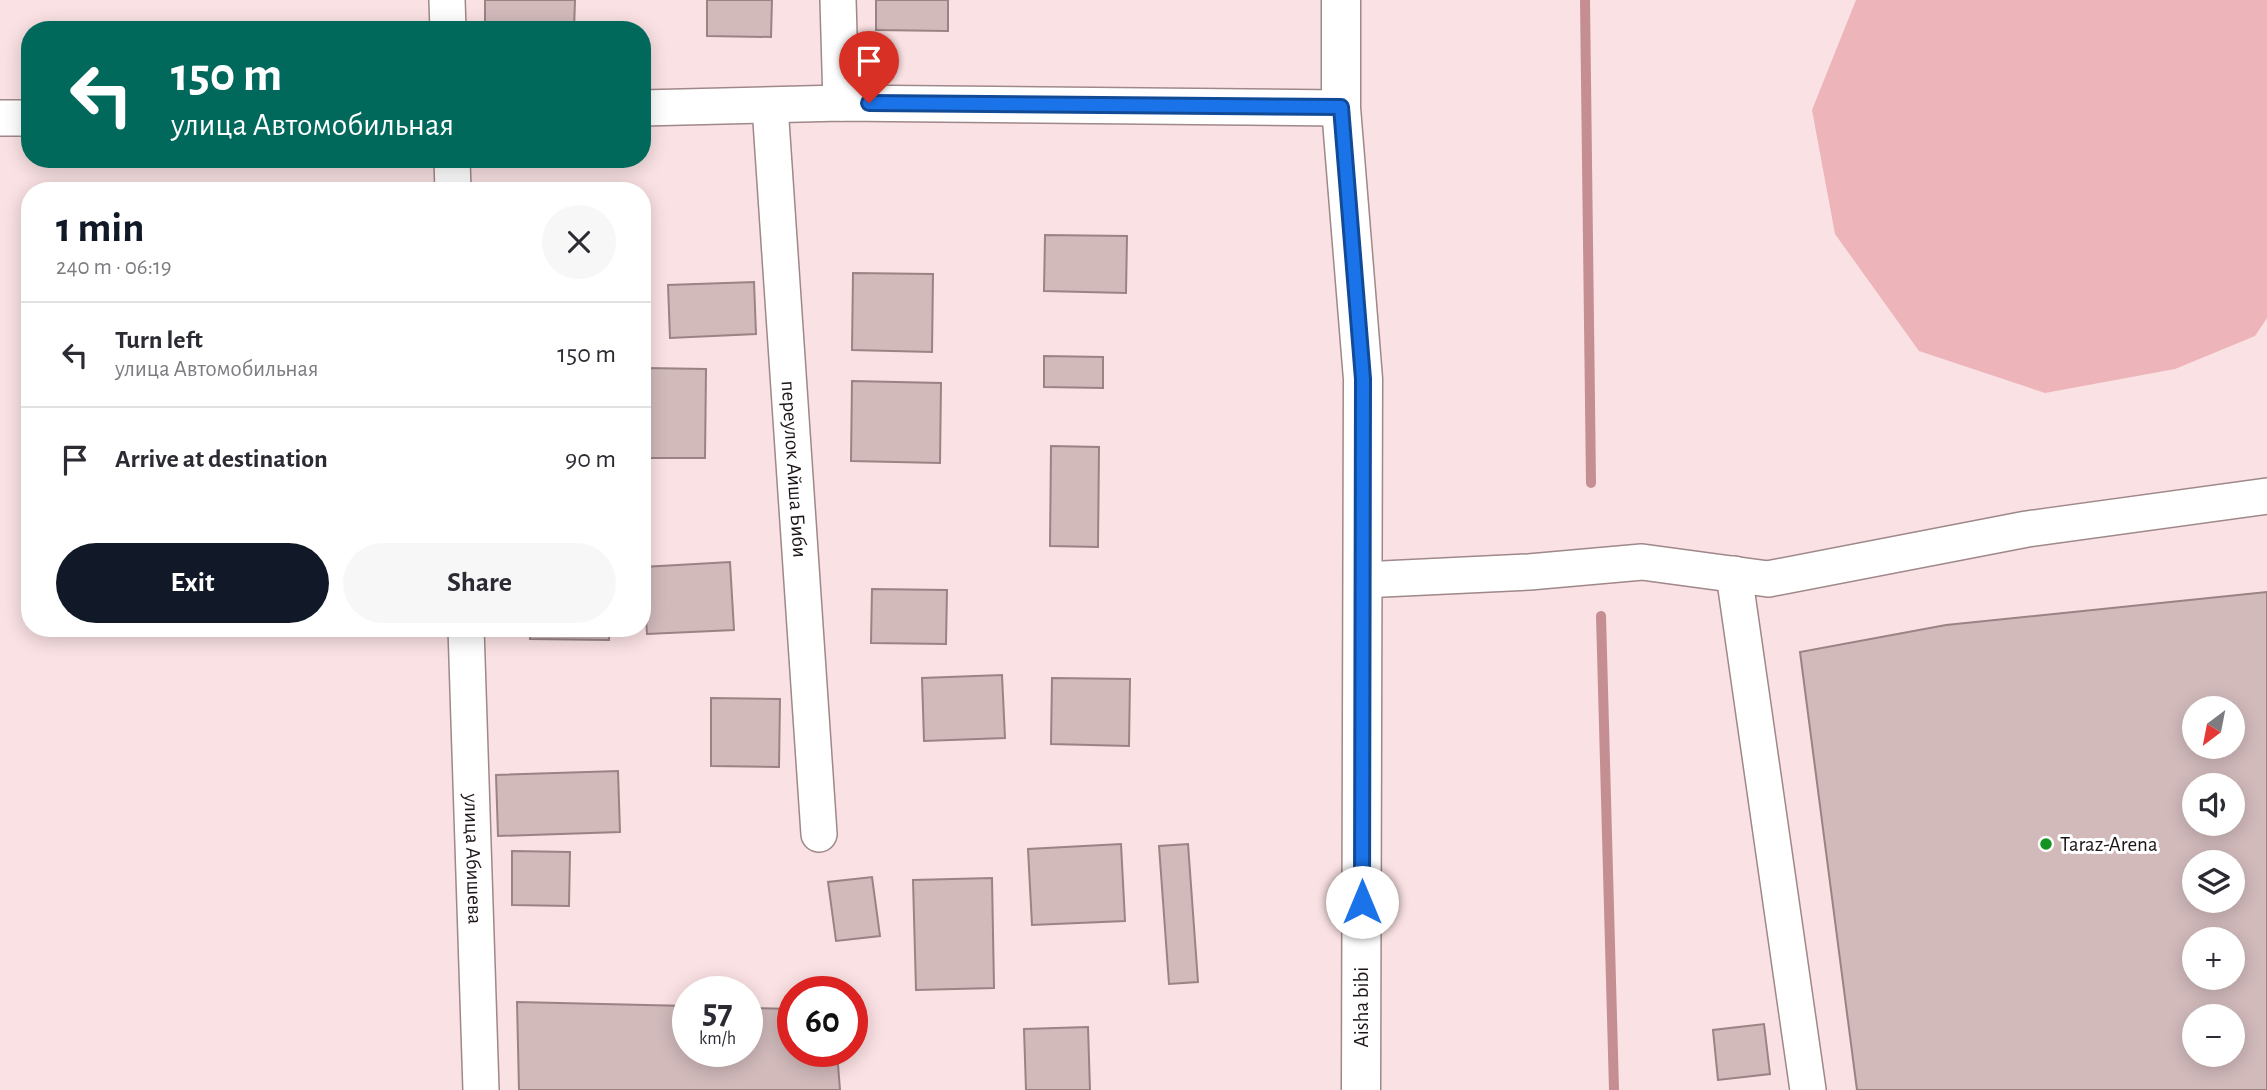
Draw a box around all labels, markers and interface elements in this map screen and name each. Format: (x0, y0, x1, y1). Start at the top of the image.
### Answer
pin (839, 31, 899, 103)
icon: arrive (850, 42, 888, 80)
icon: left (56, 49, 147, 140)
text: 150 m (171, 51, 282, 100)
text: улица Автомобильная (171, 109, 454, 141)
button: close (542, 205, 616, 279)
text: 1 min (56, 207, 145, 249)
text: 240 m · 06:19 (56, 256, 172, 279)
text: Turn left (115, 327, 203, 353)
icon: left (56, 336, 94, 374)
text: 150 m (557, 341, 616, 367)
text: улица Автомобильная (115, 358, 319, 381)
street label: переулок Айша Биби (778, 380, 810, 558)
icon: arrive (56, 441, 94, 479)
text: Arrive at destination (115, 446, 328, 472)
text: 90 m (565, 446, 616, 472)
button: Exit (56, 543, 329, 623)
button: Share (343, 543, 616, 623)
north arrow (2182, 696, 2245, 760)
map controls (2182, 696, 2245, 1067)
button: sound (2182, 773, 2245, 836)
street label: улица Абишева (460, 792, 486, 925)
place label: Taraz-Arena (2060, 834, 2158, 855)
marker: Taraz-Arena (2038, 836, 2054, 852)
button: layers (2182, 850, 2245, 913)
position arrow (1325, 865, 1399, 939)
button: + (2182, 927, 2245, 990)
street label: Aisha bibi (1351, 967, 1372, 1047)
speed limit sign: 60 (777, 976, 868, 1067)
text: 57 (702, 995, 733, 1030)
button: − (2182, 1004, 2245, 1067)
text: km/h (699, 1030, 736, 1048)

